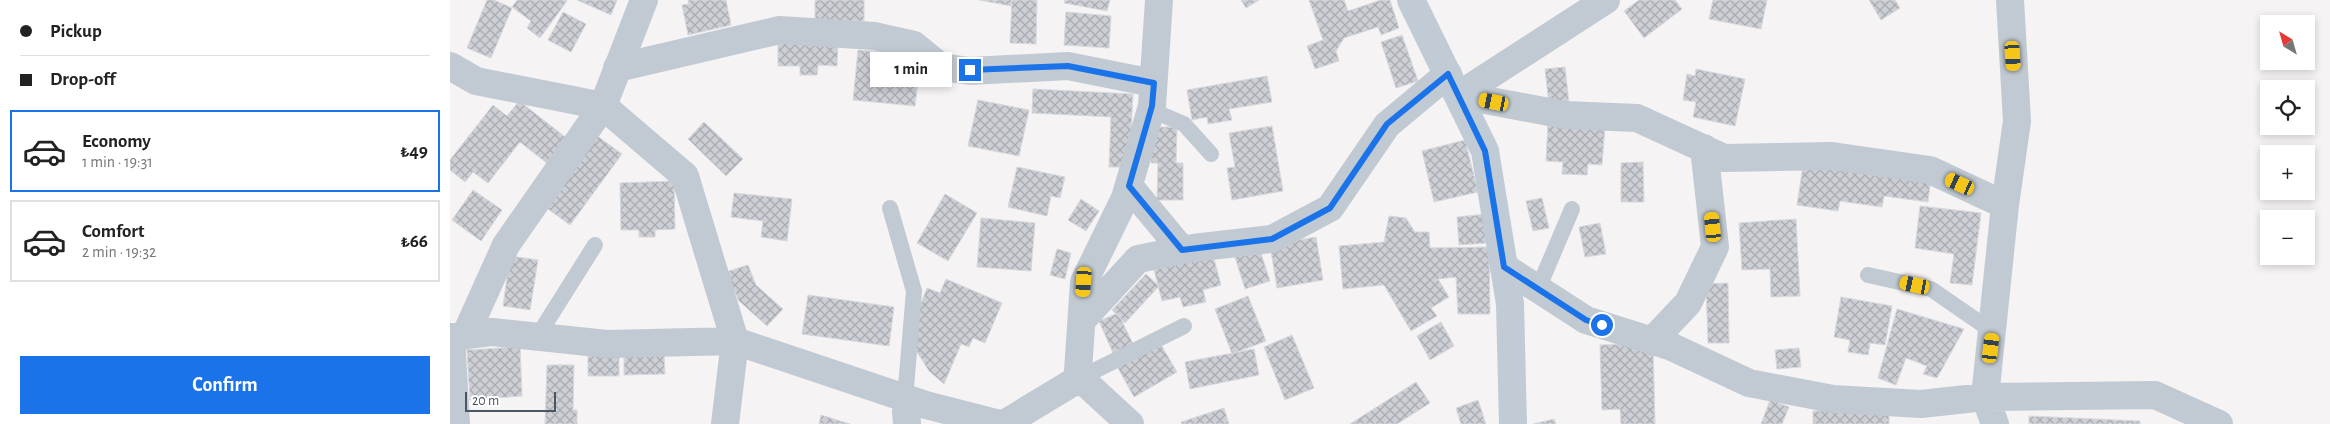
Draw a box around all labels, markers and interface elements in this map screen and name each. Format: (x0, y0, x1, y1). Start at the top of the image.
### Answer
north arrow (2260, 15, 2315, 70)
map controls (2260, 15, 2315, 265)
text: Pickup (50, 22, 102, 41)
car (2004, 41, 2021, 71)
callout: 1 min (870, 52, 952, 88)
route end (959, 59, 981, 81)
text: 1 min (894, 61, 928, 77)
text: Drop-off (50, 70, 115, 89)
button: locate (2260, 80, 2315, 135)
car (1477, 92, 1510, 112)
icon: car (22, 129, 67, 174)
text: Economy (82, 132, 151, 151)
text: ₺49 (400, 142, 428, 161)
button: + (2260, 145, 2315, 200)
text: 1 min · 19:31 (82, 154, 153, 170)
car (1943, 171, 1976, 197)
button: − (2260, 210, 2315, 265)
car (1703, 211, 1722, 243)
icon: car (22, 219, 67, 264)
text: Comfort (82, 222, 144, 241)
text: ₺66 (401, 232, 428, 251)
text: 2 min · 19:32 (82, 244, 156, 260)
car (1075, 267, 1092, 297)
car (1898, 275, 1931, 295)
route start (1591, 314, 1613, 336)
car (1981, 332, 2000, 364)
button: Confirm (20, 356, 430, 414)
scale bar (465, 389, 556, 412)
text: 20 m (472, 394, 499, 408)

